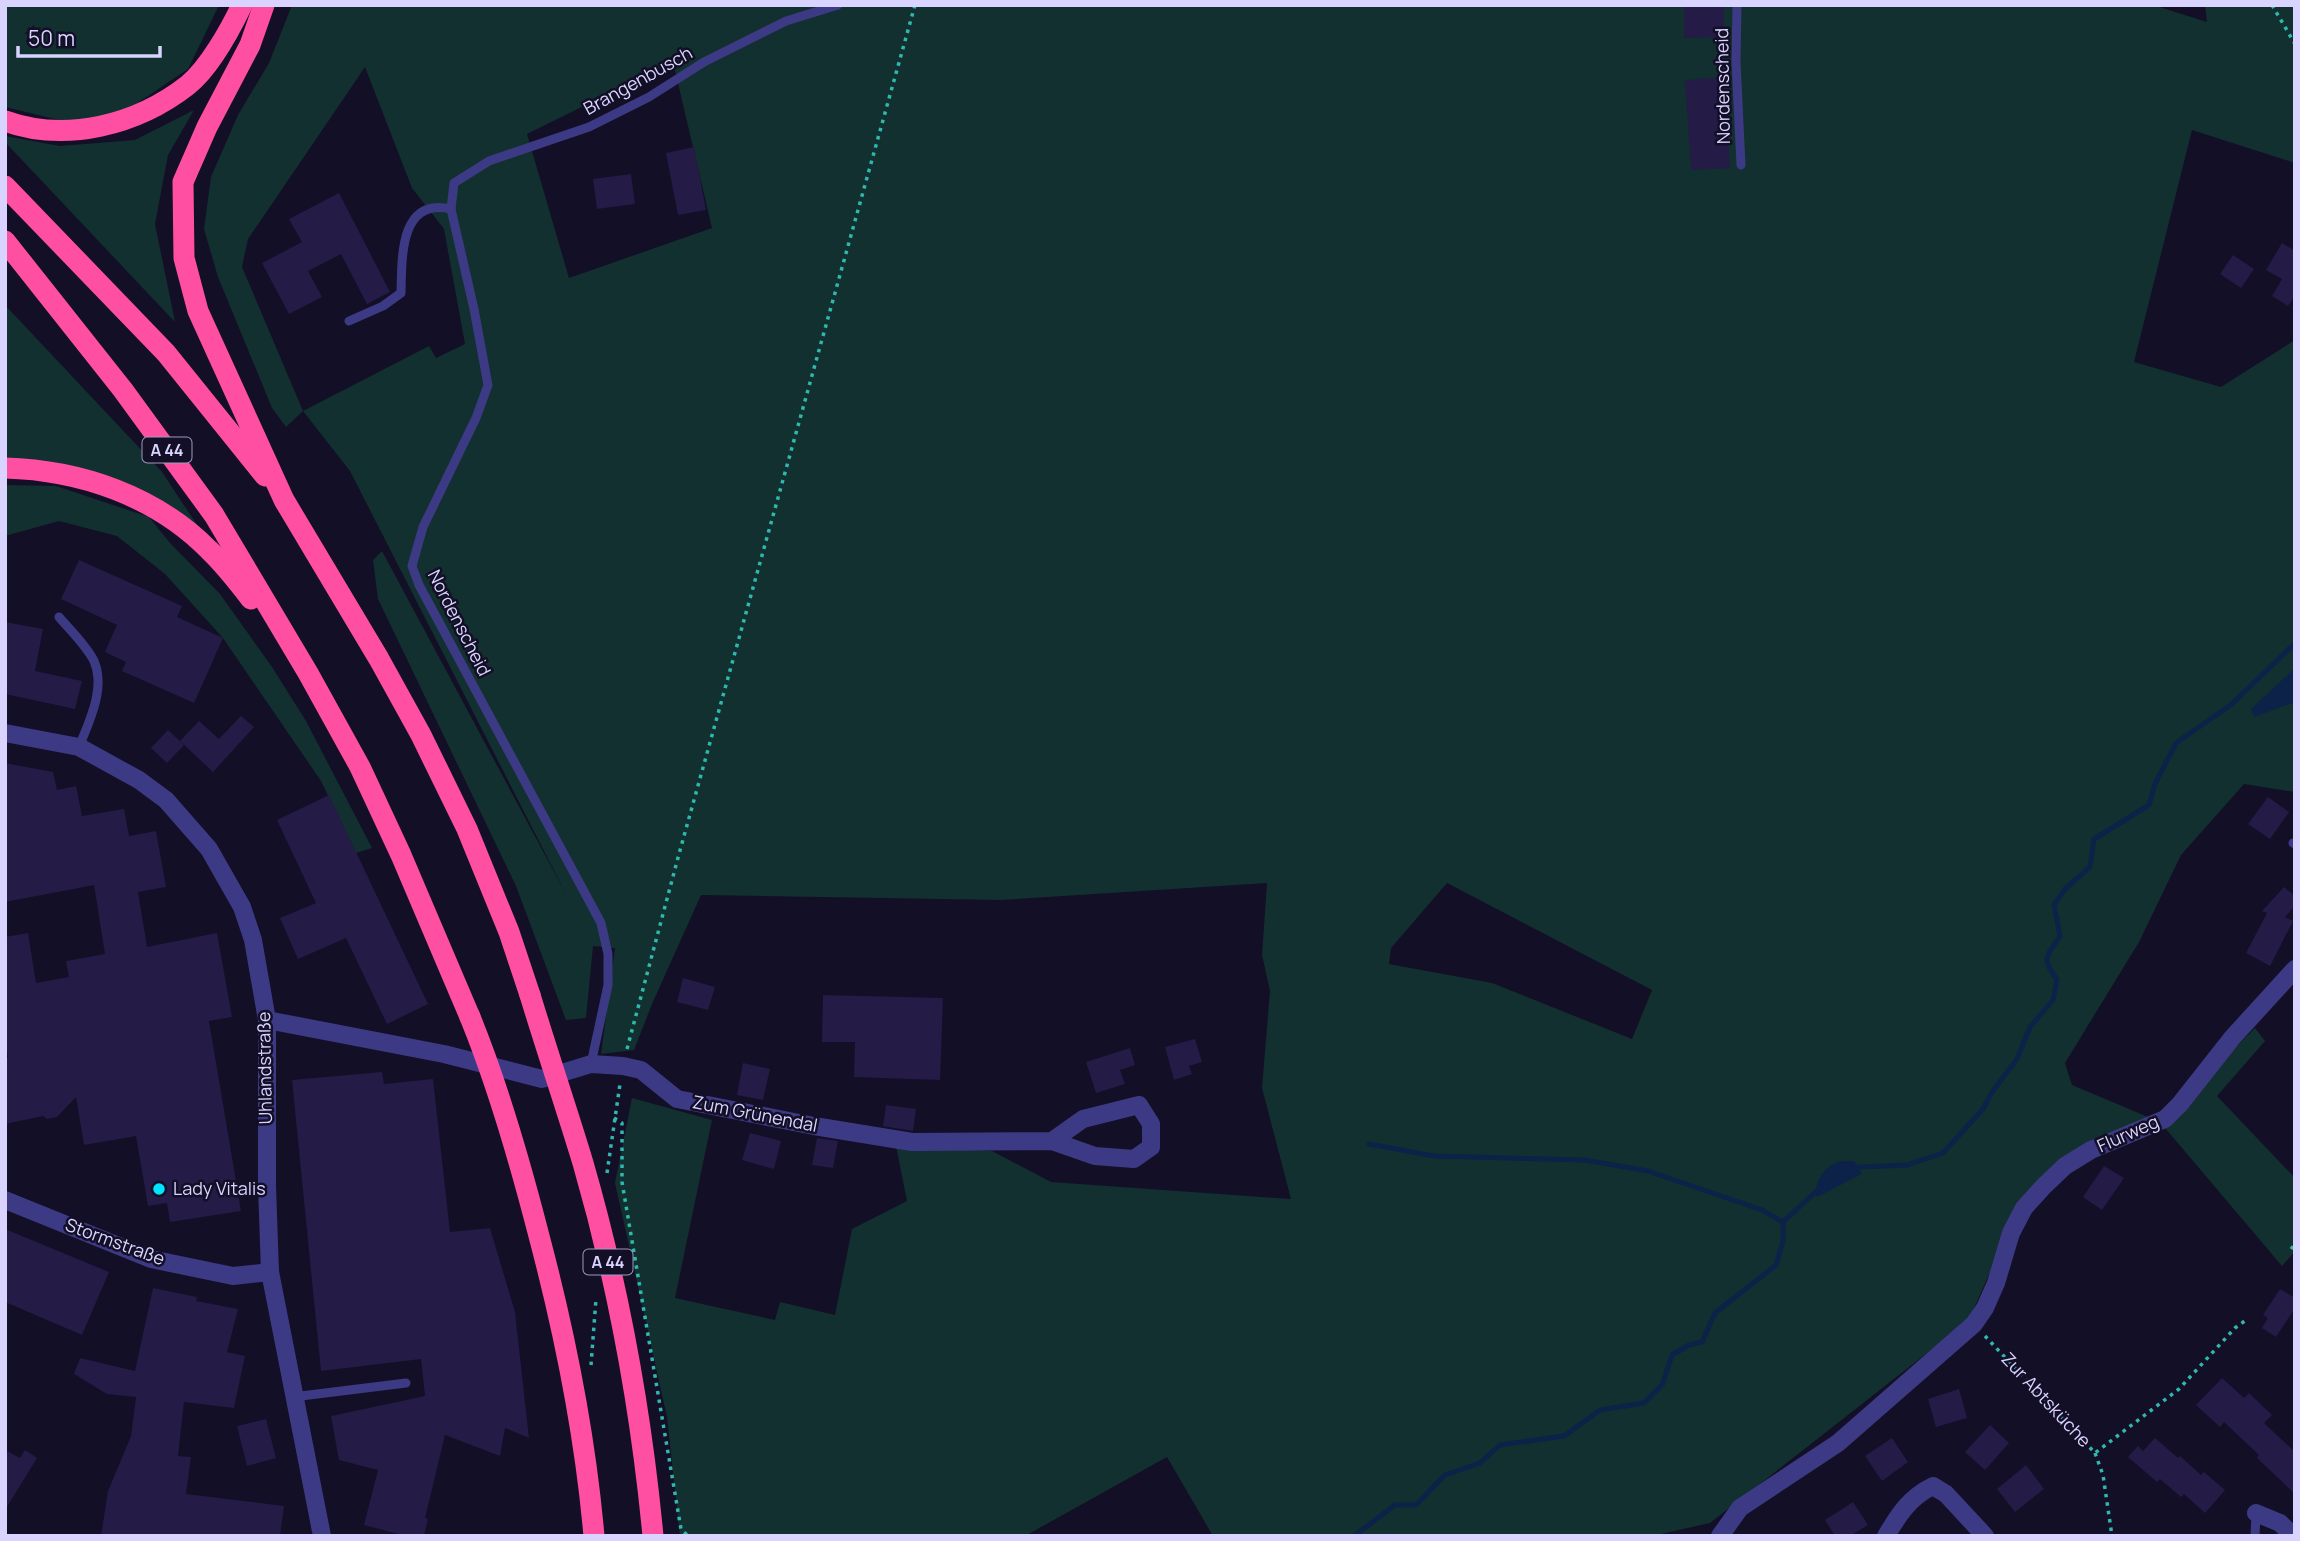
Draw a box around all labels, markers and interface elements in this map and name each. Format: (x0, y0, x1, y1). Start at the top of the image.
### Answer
scale bar (18, 14, 159, 58)
text: 50 m (28, 24, 75, 52)
street label: Nordenscheid (1709, 28, 1735, 144)
street label: Brangenbusch (579, 40, 696, 120)
road number: A 44 (142, 438, 192, 463)
street label: Nordenscheid (423, 565, 497, 680)
street label: Uhlandstraße (251, 1011, 277, 1125)
street label: Zum Grünendal (691, 1089, 820, 1137)
street label: Flurweg (2093, 1109, 2162, 1157)
place label: Lady Vitalis (173, 1176, 266, 1200)
marker: Lady Vitalis (151, 1181, 167, 1197)
street label: Stormstraße (62, 1212, 169, 1270)
road number: A 44 (584, 1250, 632, 1274)
street label: Zur Abtsküche (1997, 1347, 2097, 1452)

